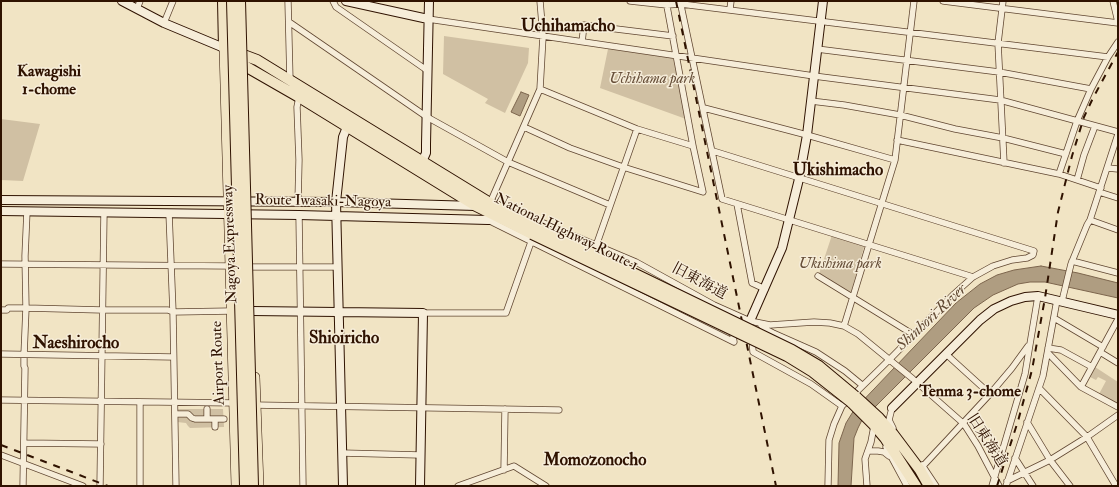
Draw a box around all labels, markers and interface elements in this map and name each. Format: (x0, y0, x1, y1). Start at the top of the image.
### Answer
district label: Uchihamacho (521, 17, 615, 37)
district label: Kawagishi 1-chome (17, 63, 81, 101)
park label: Uchihama park (609, 71, 695, 89)
district label: Ukishimacho (793, 161, 883, 181)
street label: Nagoya Expressway (220, 184, 242, 304)
street label: National Highway Route 1 (491, 190, 641, 276)
street label: Route Iwasaki-Nagoya (255, 192, 391, 212)
park label: Ukishima park (798, 256, 882, 274)
street label: 旧東海道 (668, 260, 730, 304)
water label: Shinhori River (893, 281, 971, 355)
street label: Airport Route (209, 321, 229, 405)
district label: Shioiricho (309, 329, 379, 349)
district label: Naeshirocho (33, 334, 119, 354)
district label: Tenma 3-chome (919, 383, 1021, 403)
street label: 旧東海道 (962, 411, 1010, 471)
district label: Momozonocho (544, 451, 646, 471)

